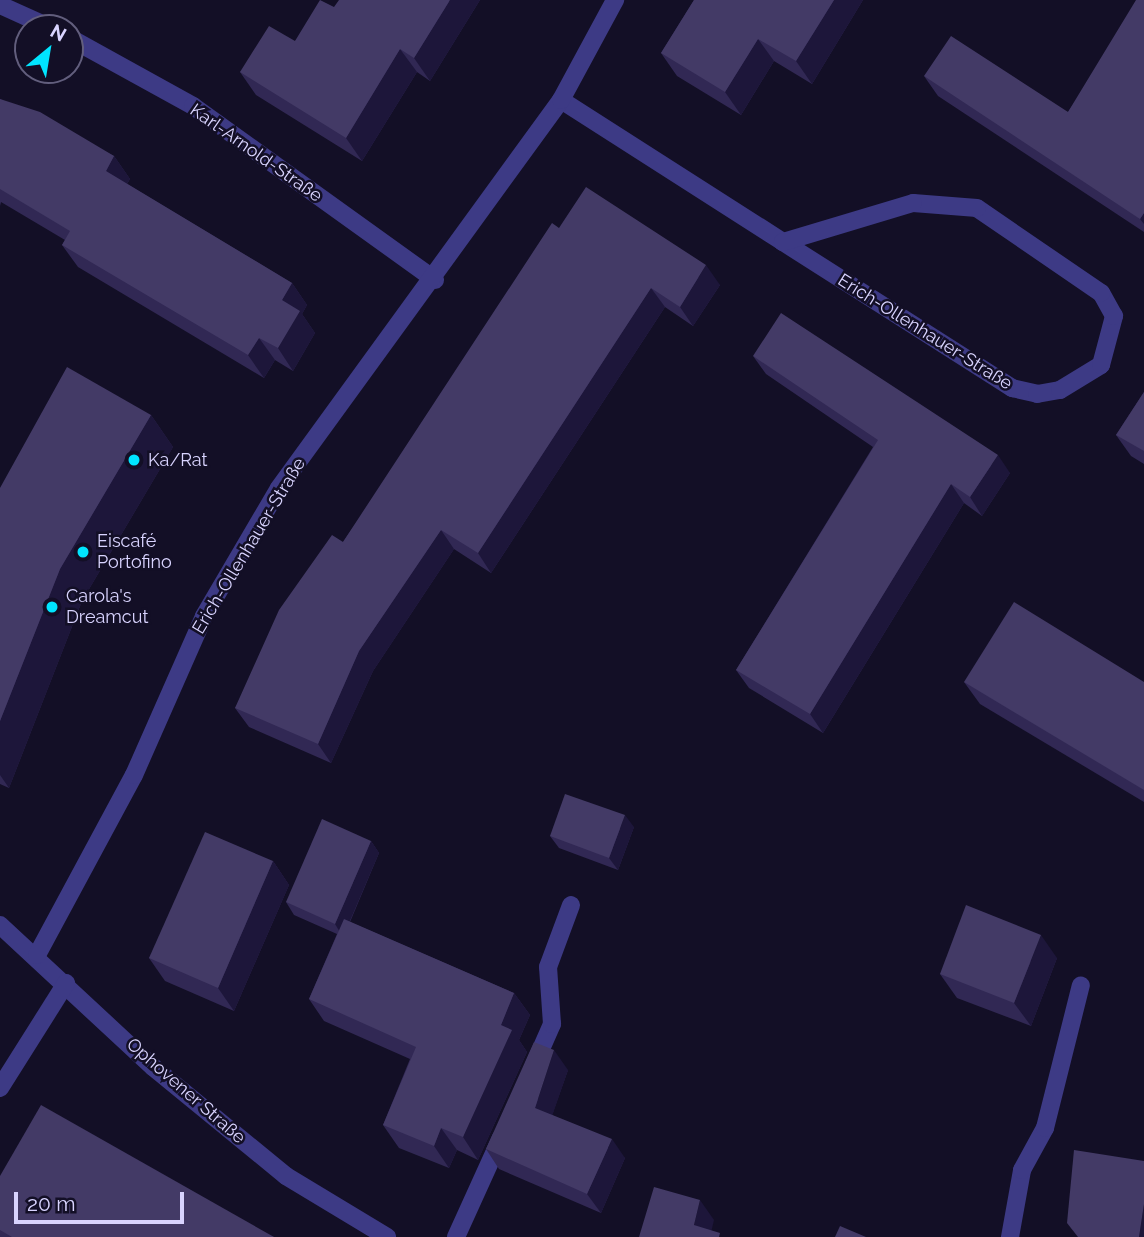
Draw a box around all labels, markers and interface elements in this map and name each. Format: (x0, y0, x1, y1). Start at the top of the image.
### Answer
north arrow (14, 14, 84, 84)
text: N (47, 19, 70, 46)
street label: Karl-Arnold-Straße (186, 99, 326, 207)
street label: Erich-Ollenhauer-Straße (834, 269, 1016, 395)
place label: Ka/Rat (148, 449, 208, 471)
marker: Ka/Rat (126, 452, 142, 468)
street label: Erich-Ollenhauer-Straße (188, 454, 310, 638)
place label: Eiscafé Portofino (97, 531, 172, 574)
marker: Eiscafé Portofino (75, 544, 91, 560)
place label: Carola's Dreamcut (66, 586, 148, 628)
marker: Carola's Dreamcut (44, 599, 60, 615)
street label: Ophovener Straße (122, 1033, 250, 1149)
scale bar (18, 1178, 187, 1222)
text: 20 m (27, 1191, 75, 1216)

